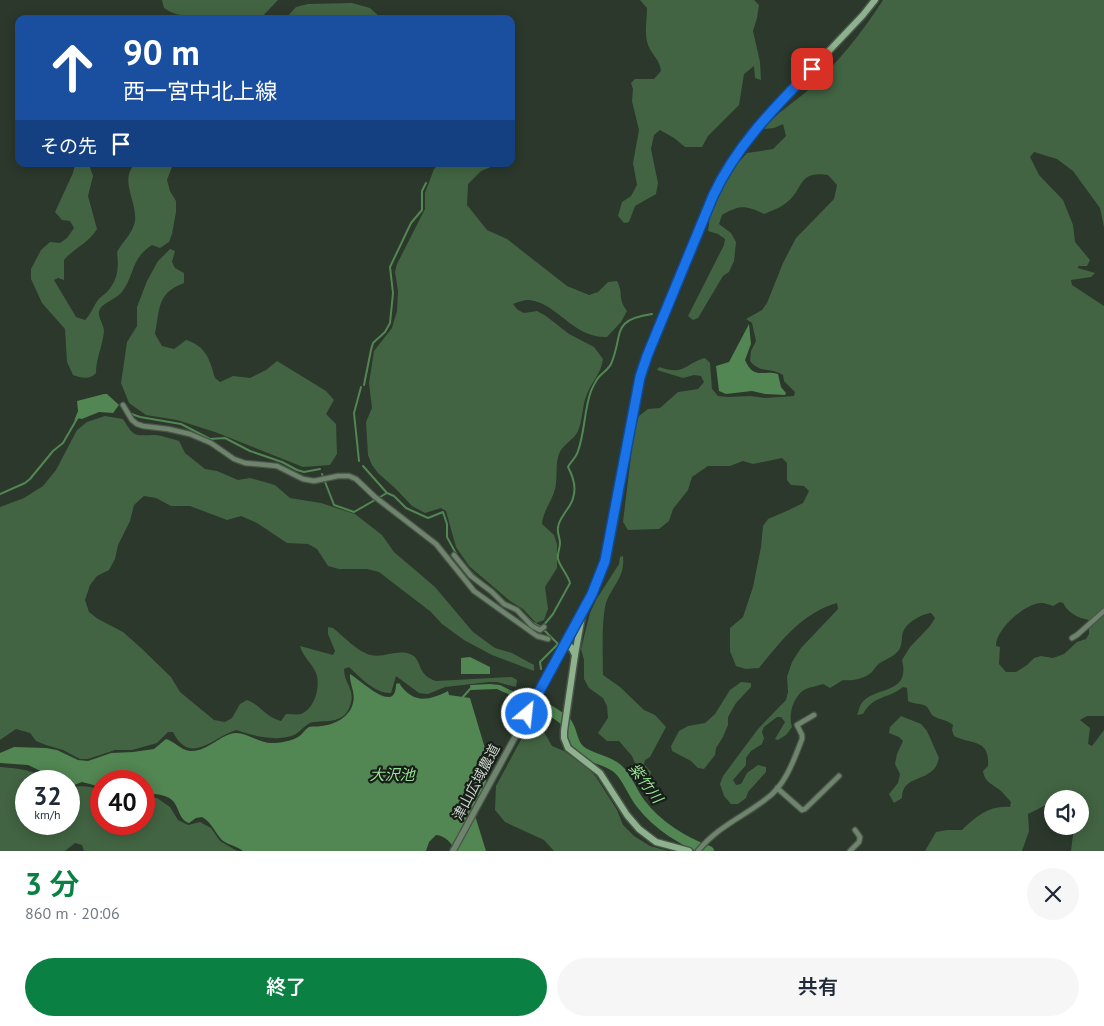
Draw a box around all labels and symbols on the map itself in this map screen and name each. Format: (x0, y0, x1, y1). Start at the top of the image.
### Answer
pin (791, 48, 833, 90)
position arrow (500, 687, 552, 739)
street label: 津山広域農道 (448, 741, 504, 823)
water label: 紫竹川 (625, 759, 668, 808)
water label: 大沢池 (369, 765, 416, 784)
speed limit sign: 40 (90, 770, 155, 835)

